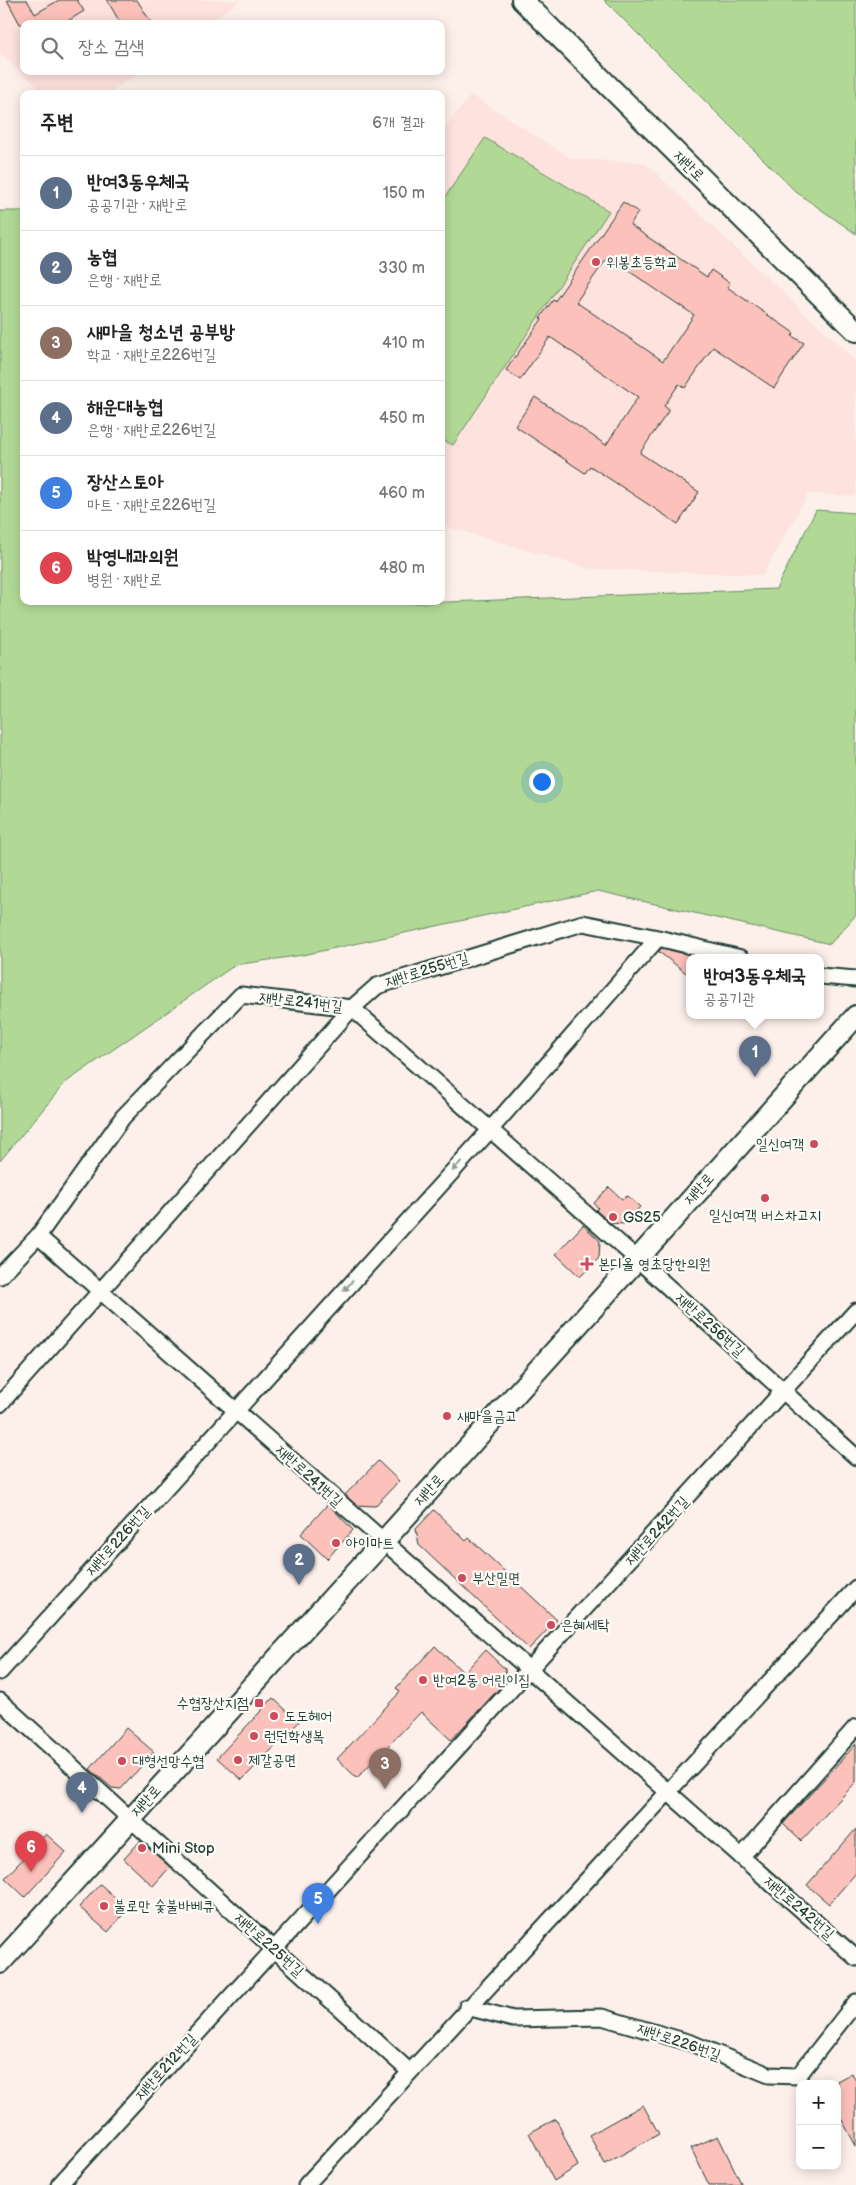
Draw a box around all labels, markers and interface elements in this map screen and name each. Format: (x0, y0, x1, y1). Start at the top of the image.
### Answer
search box (20, 20, 445, 75)
icon: search (38, 34, 66, 62)
text: 장소 검색 (78, 36, 144, 59)
text: 주변 (40, 110, 74, 135)
text: 6개 결과 (372, 114, 425, 133)
street label: 재반로 (669, 146, 709, 186)
text: 반여3동우체국 (87, 171, 190, 194)
text: 1 (53, 184, 59, 203)
text: 150 m (383, 184, 425, 203)
text: 공공기관 · 재반로 (87, 196, 188, 215)
text: 농협 (87, 246, 118, 269)
place label: 위봉초등학교 (606, 253, 678, 272)
marker: 위봉초등학교 (590, 256, 602, 268)
text: 2 (51, 259, 61, 278)
text: 330 m (378, 259, 425, 278)
text: 은행 · 재반로 (87, 271, 162, 290)
text: 새마을 청소년 공부방 (87, 321, 235, 344)
text: 3 (51, 334, 61, 353)
text: 410 m (382, 334, 425, 353)
text: 학교 · 재반로226번길 (87, 346, 216, 365)
text: 해운대농협 (87, 396, 163, 419)
text: 4 (51, 409, 61, 428)
text: 450 m (379, 409, 425, 428)
text: 은행 · 재반로226번길 (87, 421, 216, 440)
text: 장산스토아 (87, 471, 163, 494)
text: 5 (51, 484, 61, 503)
text: 460 m (379, 484, 425, 503)
text: 마트 · 재반로226번길 (87, 496, 216, 515)
text: 박영내과의원 (87, 546, 179, 569)
text: 6 (51, 559, 61, 578)
text: 480 m (379, 559, 425, 578)
text: 병원 · 재반로 (87, 571, 162, 590)
your location (529, 769, 555, 795)
street label: 재반로255번길 (383, 948, 471, 992)
popup (686, 954, 824, 1019)
text: 반여3동우체국 (704, 965, 806, 988)
street label: 재반로241번길 (258, 987, 344, 1017)
text: 공공기관 (704, 990, 755, 1009)
pin: 1 (739, 1036, 771, 1077)
place label: 일신여객 (756, 1135, 804, 1154)
marker: 일신여객 (808, 1138, 820, 1150)
one-way arrow (451, 1159, 463, 1171)
street label: 재반로 (680, 1169, 718, 1209)
marker: 일신여객 버스차고지 (759, 1192, 771, 1204)
place label: 일신여객 버스차고지 (709, 1206, 821, 1225)
place label: GS25 (623, 1208, 661, 1227)
marker: GS25 (607, 1211, 619, 1223)
place label: 본디올 영초당한의원 (598, 1255, 711, 1274)
marker: 본디올 영초당한의원 (580, 1257, 594, 1271)
one-way arrow (342, 1280, 354, 1292)
street label: 재반로256번길 (671, 1289, 749, 1361)
place label: 새마을금고 (457, 1407, 517, 1426)
marker: 새마을금고 (441, 1410, 453, 1422)
street label: 재반로241번길 (271, 1441, 347, 1511)
street label: 재반로 (410, 1470, 448, 1510)
street label: 재반로242번길 (621, 1492, 693, 1570)
street label: 재반로226번길 (82, 1502, 154, 1580)
place label: 아이마트 (346, 1534, 394, 1553)
marker: 아이마트 (330, 1537, 342, 1549)
pin: 2 (283, 1544, 315, 1585)
place label: 부산밀면 (472, 1569, 520, 1588)
marker: 부산밀면 (456, 1572, 468, 1584)
place label: 은혜세탁 (561, 1616, 610, 1635)
marker: 은혜세탁 (545, 1619, 557, 1631)
place label: 반여2동 어린이집 (433, 1671, 530, 1690)
marker: 반여2동 어린이집 (417, 1674, 429, 1686)
place label: 수협장산지점 (177, 1694, 249, 1713)
marker: 수협장산지점 (253, 1697, 265, 1709)
place label: 도도헤어 (284, 1707, 332, 1726)
marker: 도도헤어 (268, 1710, 280, 1722)
place label: 런던학생복 (264, 1727, 324, 1746)
marker: 런던학생복 (248, 1730, 260, 1742)
pin: 3 (369, 1748, 401, 1789)
place label: 제갈공면 (248, 1751, 296, 1770)
place label: 대형선망수협 (132, 1752, 204, 1771)
marker: 제갈공면 (232, 1754, 244, 1766)
marker: 대형선망수협 (116, 1755, 128, 1767)
pin: 4 (66, 1772, 98, 1813)
street label: 재반로 (127, 1781, 165, 1821)
pin: 6 (15, 1831, 47, 1872)
place label: Mini Stop (152, 1839, 215, 1858)
marker: Mini Stop (136, 1842, 148, 1854)
street label: 재반로242번길 (760, 1872, 838, 1944)
pin: 5 (302, 1883, 334, 1924)
place label: 불로만 숯불바베큐 (114, 1897, 215, 1916)
marker: 불로만 숯불바베큐 (98, 1900, 110, 1912)
street label: 재반로225번길 (230, 1909, 308, 1981)
street label: 재반로226번길 (635, 2019, 723, 2065)
street label: 재반로212번길 (131, 2030, 201, 2104)
map controls (796, 2080, 841, 2170)
button: + (796, 2080, 841, 2125)
button: − (796, 2125, 841, 2170)

